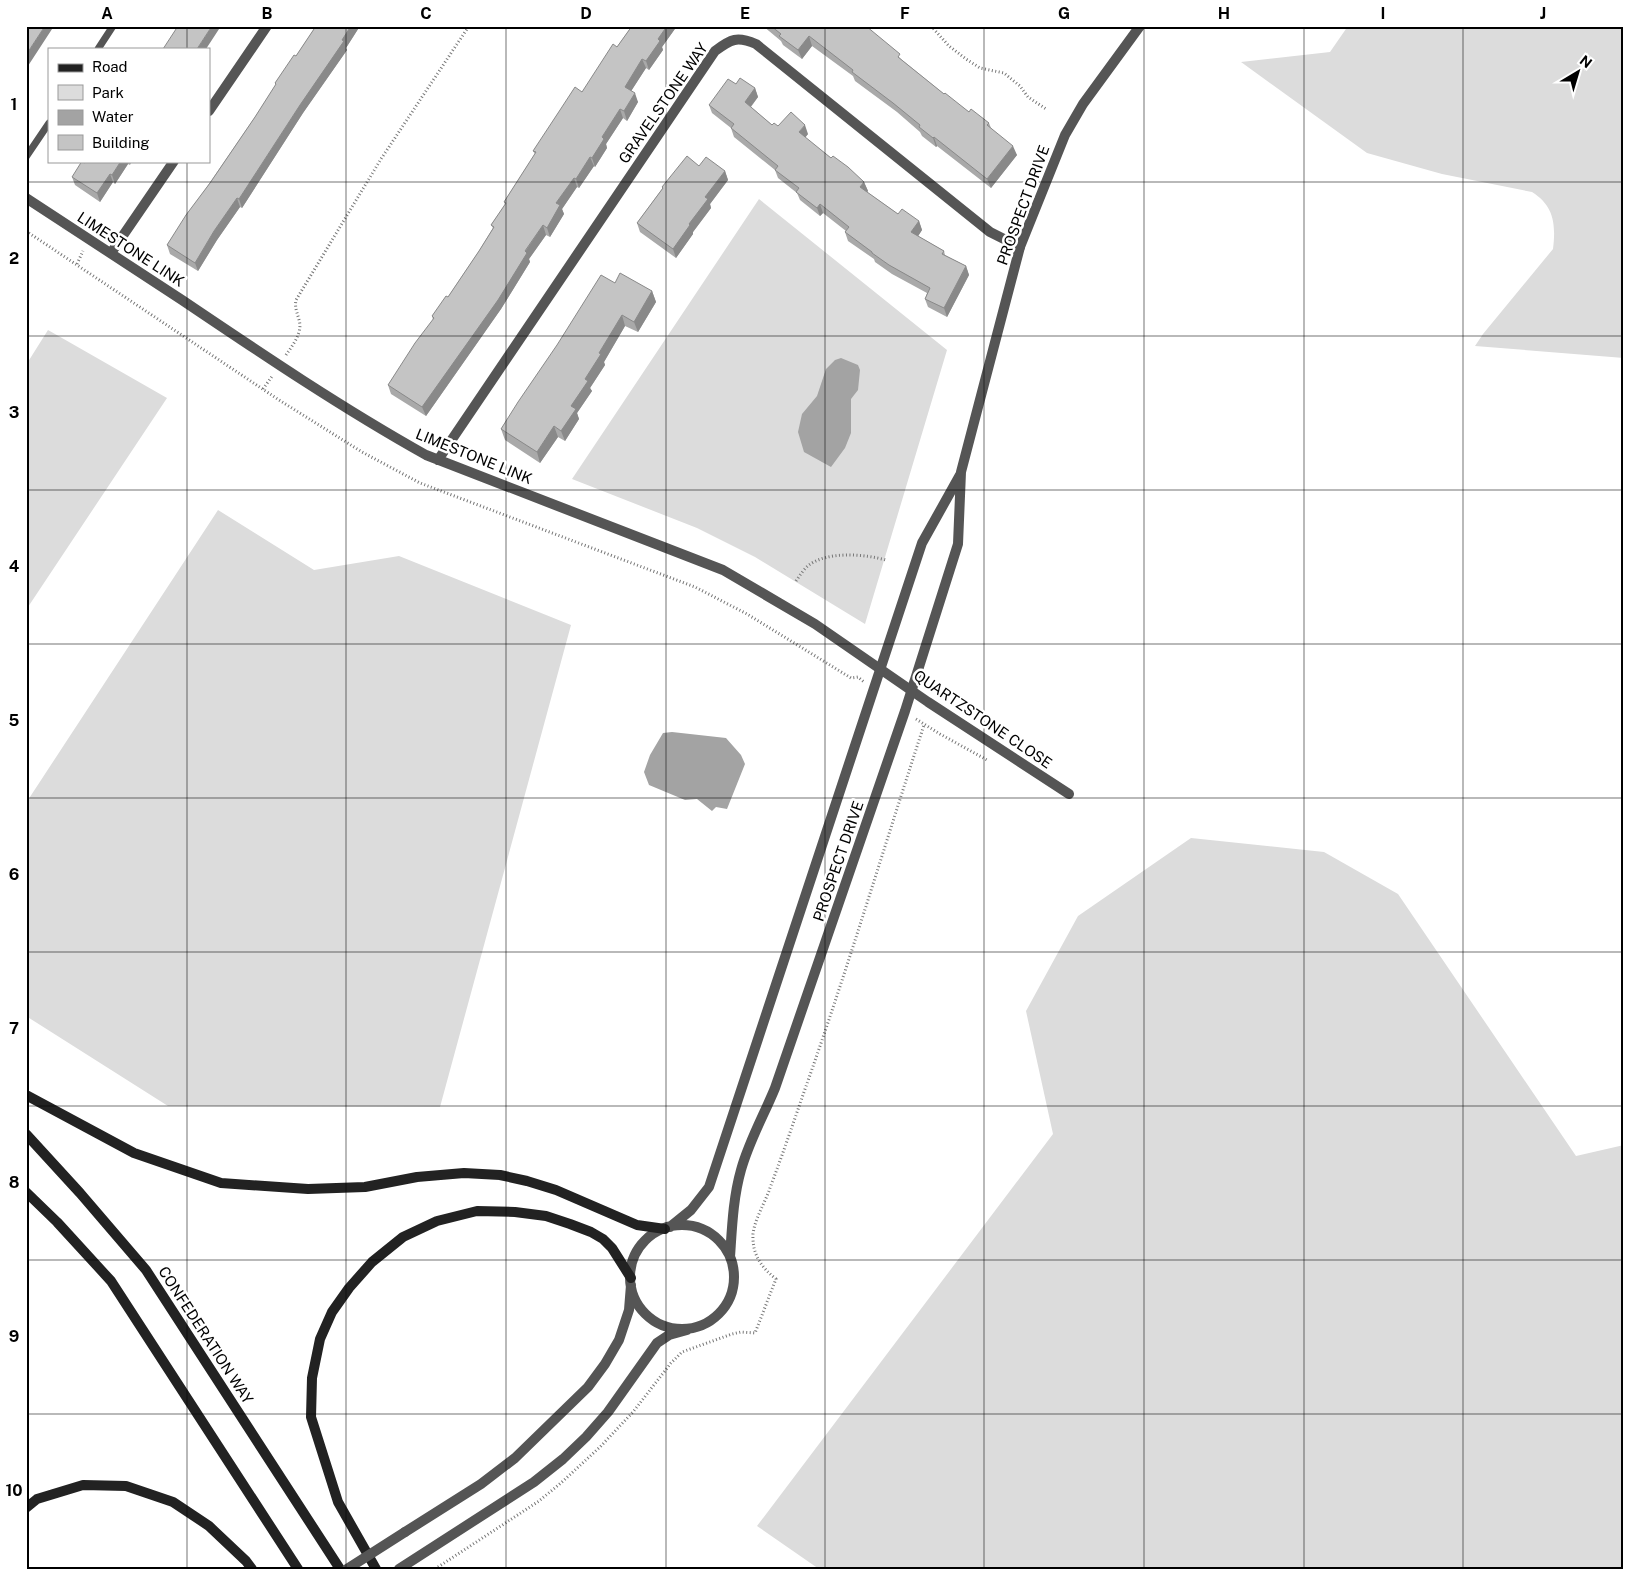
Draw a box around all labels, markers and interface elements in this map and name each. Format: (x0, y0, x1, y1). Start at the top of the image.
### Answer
text: A (101, 4, 113, 23)
text: B (262, 4, 273, 23)
text: C (420, 4, 432, 23)
text: D (580, 4, 592, 23)
text: E (740, 4, 750, 23)
text: F (900, 4, 910, 23)
text: G (1058, 4, 1070, 23)
text: H (1218, 4, 1230, 23)
text: I (1381, 4, 1385, 23)
text: J (1540, 4, 1546, 23)
street label: GRAVELSTONE WAY (615, 39, 711, 167)
legend (48, 48, 210, 162)
north arrow (1552, 48, 1602, 98)
text: N (1577, 52, 1595, 71)
text: Road (92, 58, 128, 75)
text: Park (92, 84, 124, 101)
text: 1 (11, 95, 17, 114)
text: Water (92, 108, 134, 125)
text: Building (92, 134, 150, 151)
street label: PROSPECT DRIVE (993, 143, 1053, 267)
street label: LIMESTONE LINK (74, 208, 188, 290)
text: 2 (9, 249, 19, 268)
text: 3 (9, 403, 19, 422)
street label: LIMESTONE LINK (413, 425, 535, 487)
text: 4 (9, 557, 20, 576)
street label: QUARTZSTONE CLOSE (911, 666, 1055, 772)
text: 5 (9, 711, 20, 730)
street label: PROSPECT DRIVE (809, 799, 867, 923)
text: 6 (9, 865, 19, 884)
text: 7 (9, 1019, 19, 1038)
text: 8 (9, 1173, 20, 1192)
street label: CONFEDERATION WAY (155, 1263, 257, 1407)
text: 9 (9, 1327, 19, 1346)
text: 10 (5, 1481, 23, 1500)

